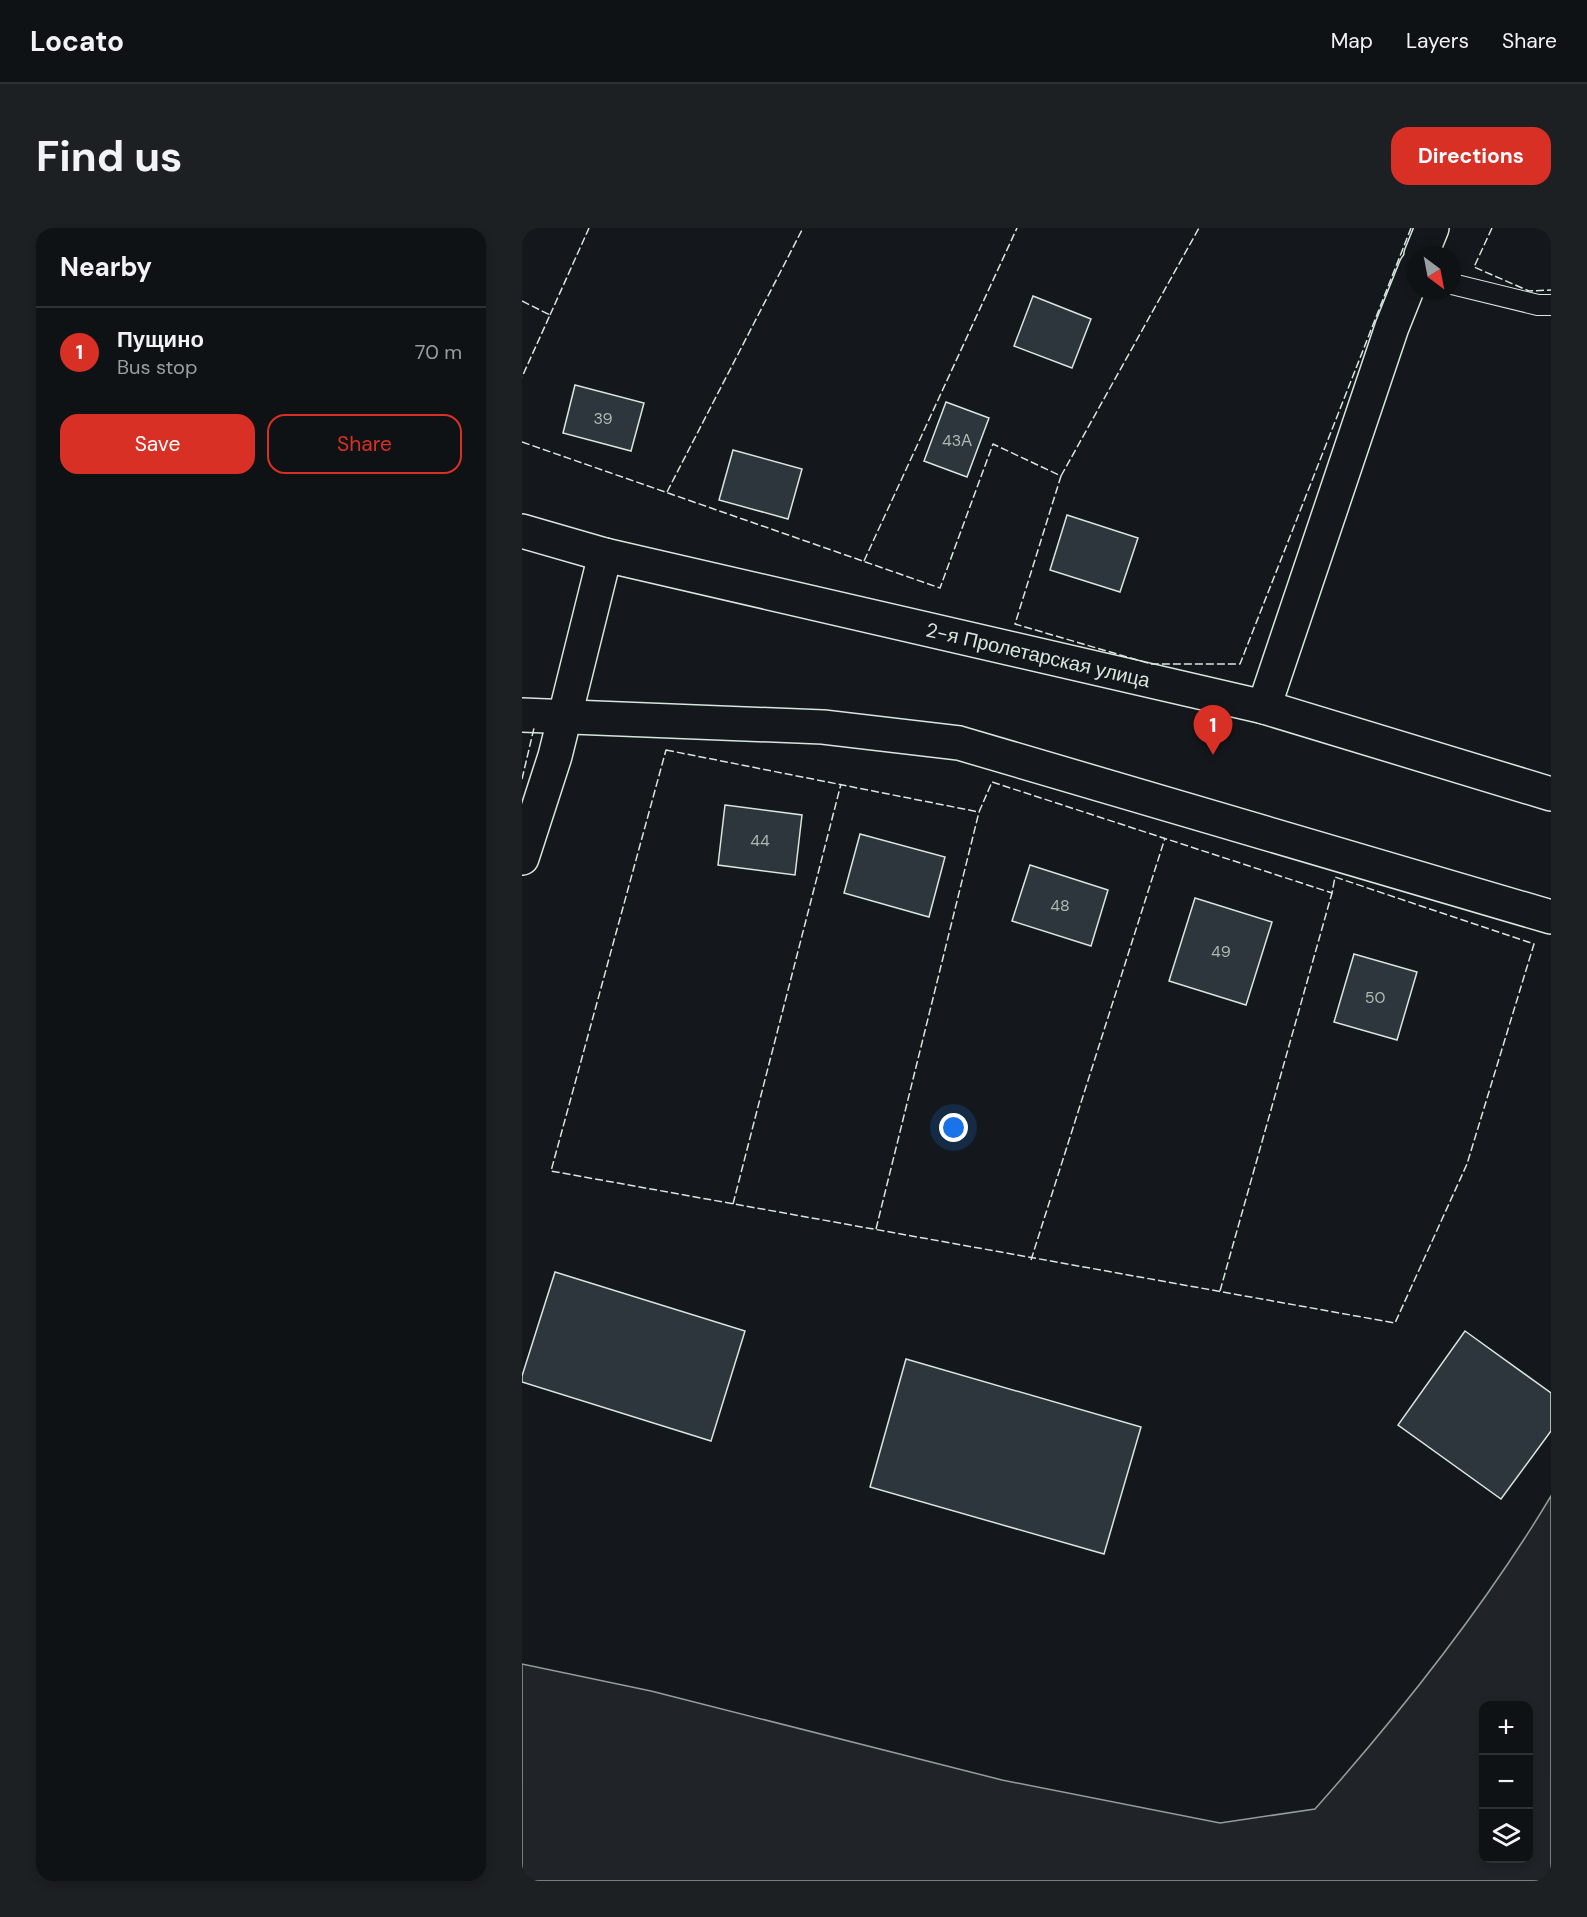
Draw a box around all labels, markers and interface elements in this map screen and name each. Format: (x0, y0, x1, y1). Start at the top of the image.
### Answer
text: Locato (30, 23, 124, 60)
text: Map (1331, 27, 1373, 55)
text: Layers (1406, 27, 1469, 55)
text: Share (1502, 27, 1557, 55)
button: Directions (1391, 127, 1551, 185)
text: Find us (36, 129, 182, 184)
north arrow (1407, 246, 1461, 300)
text: Nearby (60, 250, 152, 284)
text: Пущино (117, 325, 204, 354)
text: 1 (76, 339, 83, 365)
text: 70 m (415, 339, 462, 365)
text: Bus stop (117, 354, 197, 380)
house number: 39 (593, 408, 613, 429)
button: Save (60, 414, 255, 474)
button: Share (267, 414, 462, 474)
house number: 43А (942, 430, 972, 451)
street label: 2-я Пролетарская улица (923, 617, 1154, 694)
pin: 1 (1194, 706, 1232, 755)
house number: 44 (750, 830, 770, 851)
house number: 48 (1050, 895, 1070, 916)
house number: 49 (1211, 941, 1231, 962)
house number: 50 (1365, 987, 1385, 1008)
your location (939, 1113, 968, 1142)
map controls (1479, 1701, 1533, 1863)
button: + (1479, 1701, 1533, 1755)
button: − (1479, 1755, 1533, 1809)
button: layers (1479, 1809, 1533, 1863)

